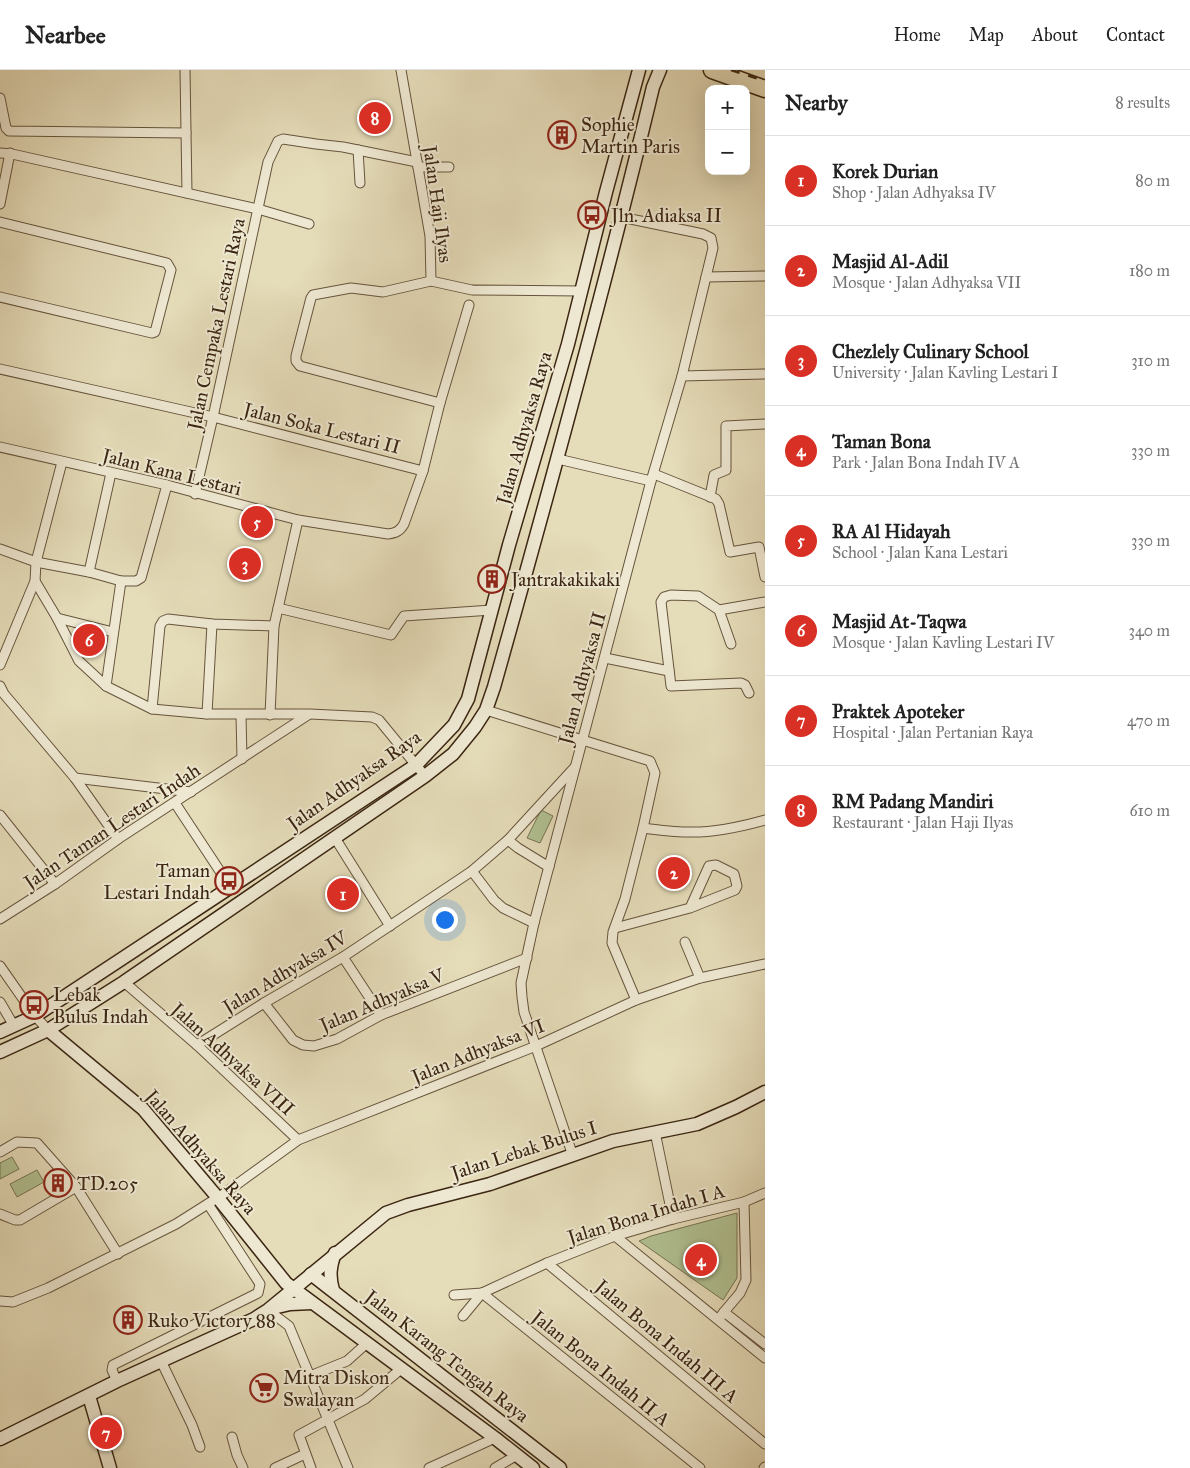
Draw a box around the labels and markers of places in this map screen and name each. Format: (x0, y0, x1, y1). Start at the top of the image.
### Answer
pin: 8 (359, 99, 391, 137)
place label: Sophie Martin Paris (581, 113, 680, 158)
building icon: Sophie Martin Paris (547, 120, 577, 150)
bus stop icon: Jln. Adiaksa II (577, 200, 607, 230)
place label: Jln. Adiaksa II (609, 204, 722, 228)
pin: 5 (241, 503, 273, 541)
pin: 3 (229, 545, 261, 583)
building icon: Jantrakakikaki (477, 564, 507, 594)
place label: Jantrakakikaki (509, 568, 620, 592)
pin: 6 (73, 621, 105, 659)
pin: 2 (658, 854, 690, 892)
place label: Taman Lestari Indah (103, 859, 210, 903)
bus stop icon: Taman Lestari Indah (214, 866, 244, 896)
pin: 1 (327, 875, 359, 913)
place label: Lebak Bulus Indah (53, 983, 149, 1028)
bus stop icon: Lebak Bulus Indah (19, 990, 49, 1020)
building icon: TD.205 (43, 1168, 73, 1198)
place label: TD.205 (77, 1172, 138, 1195)
pin: 4 (685, 1241, 717, 1279)
building icon: Ruko Victory 88 (113, 1305, 143, 1335)
place label: Ruko Victory 88 (147, 1309, 276, 1332)
place label: Mitra Diskon Swalayan (283, 1366, 389, 1411)
supermarket icon: Mitra Diskon Swalayan (249, 1373, 279, 1403)
pin: 7 (90, 1414, 122, 1452)

